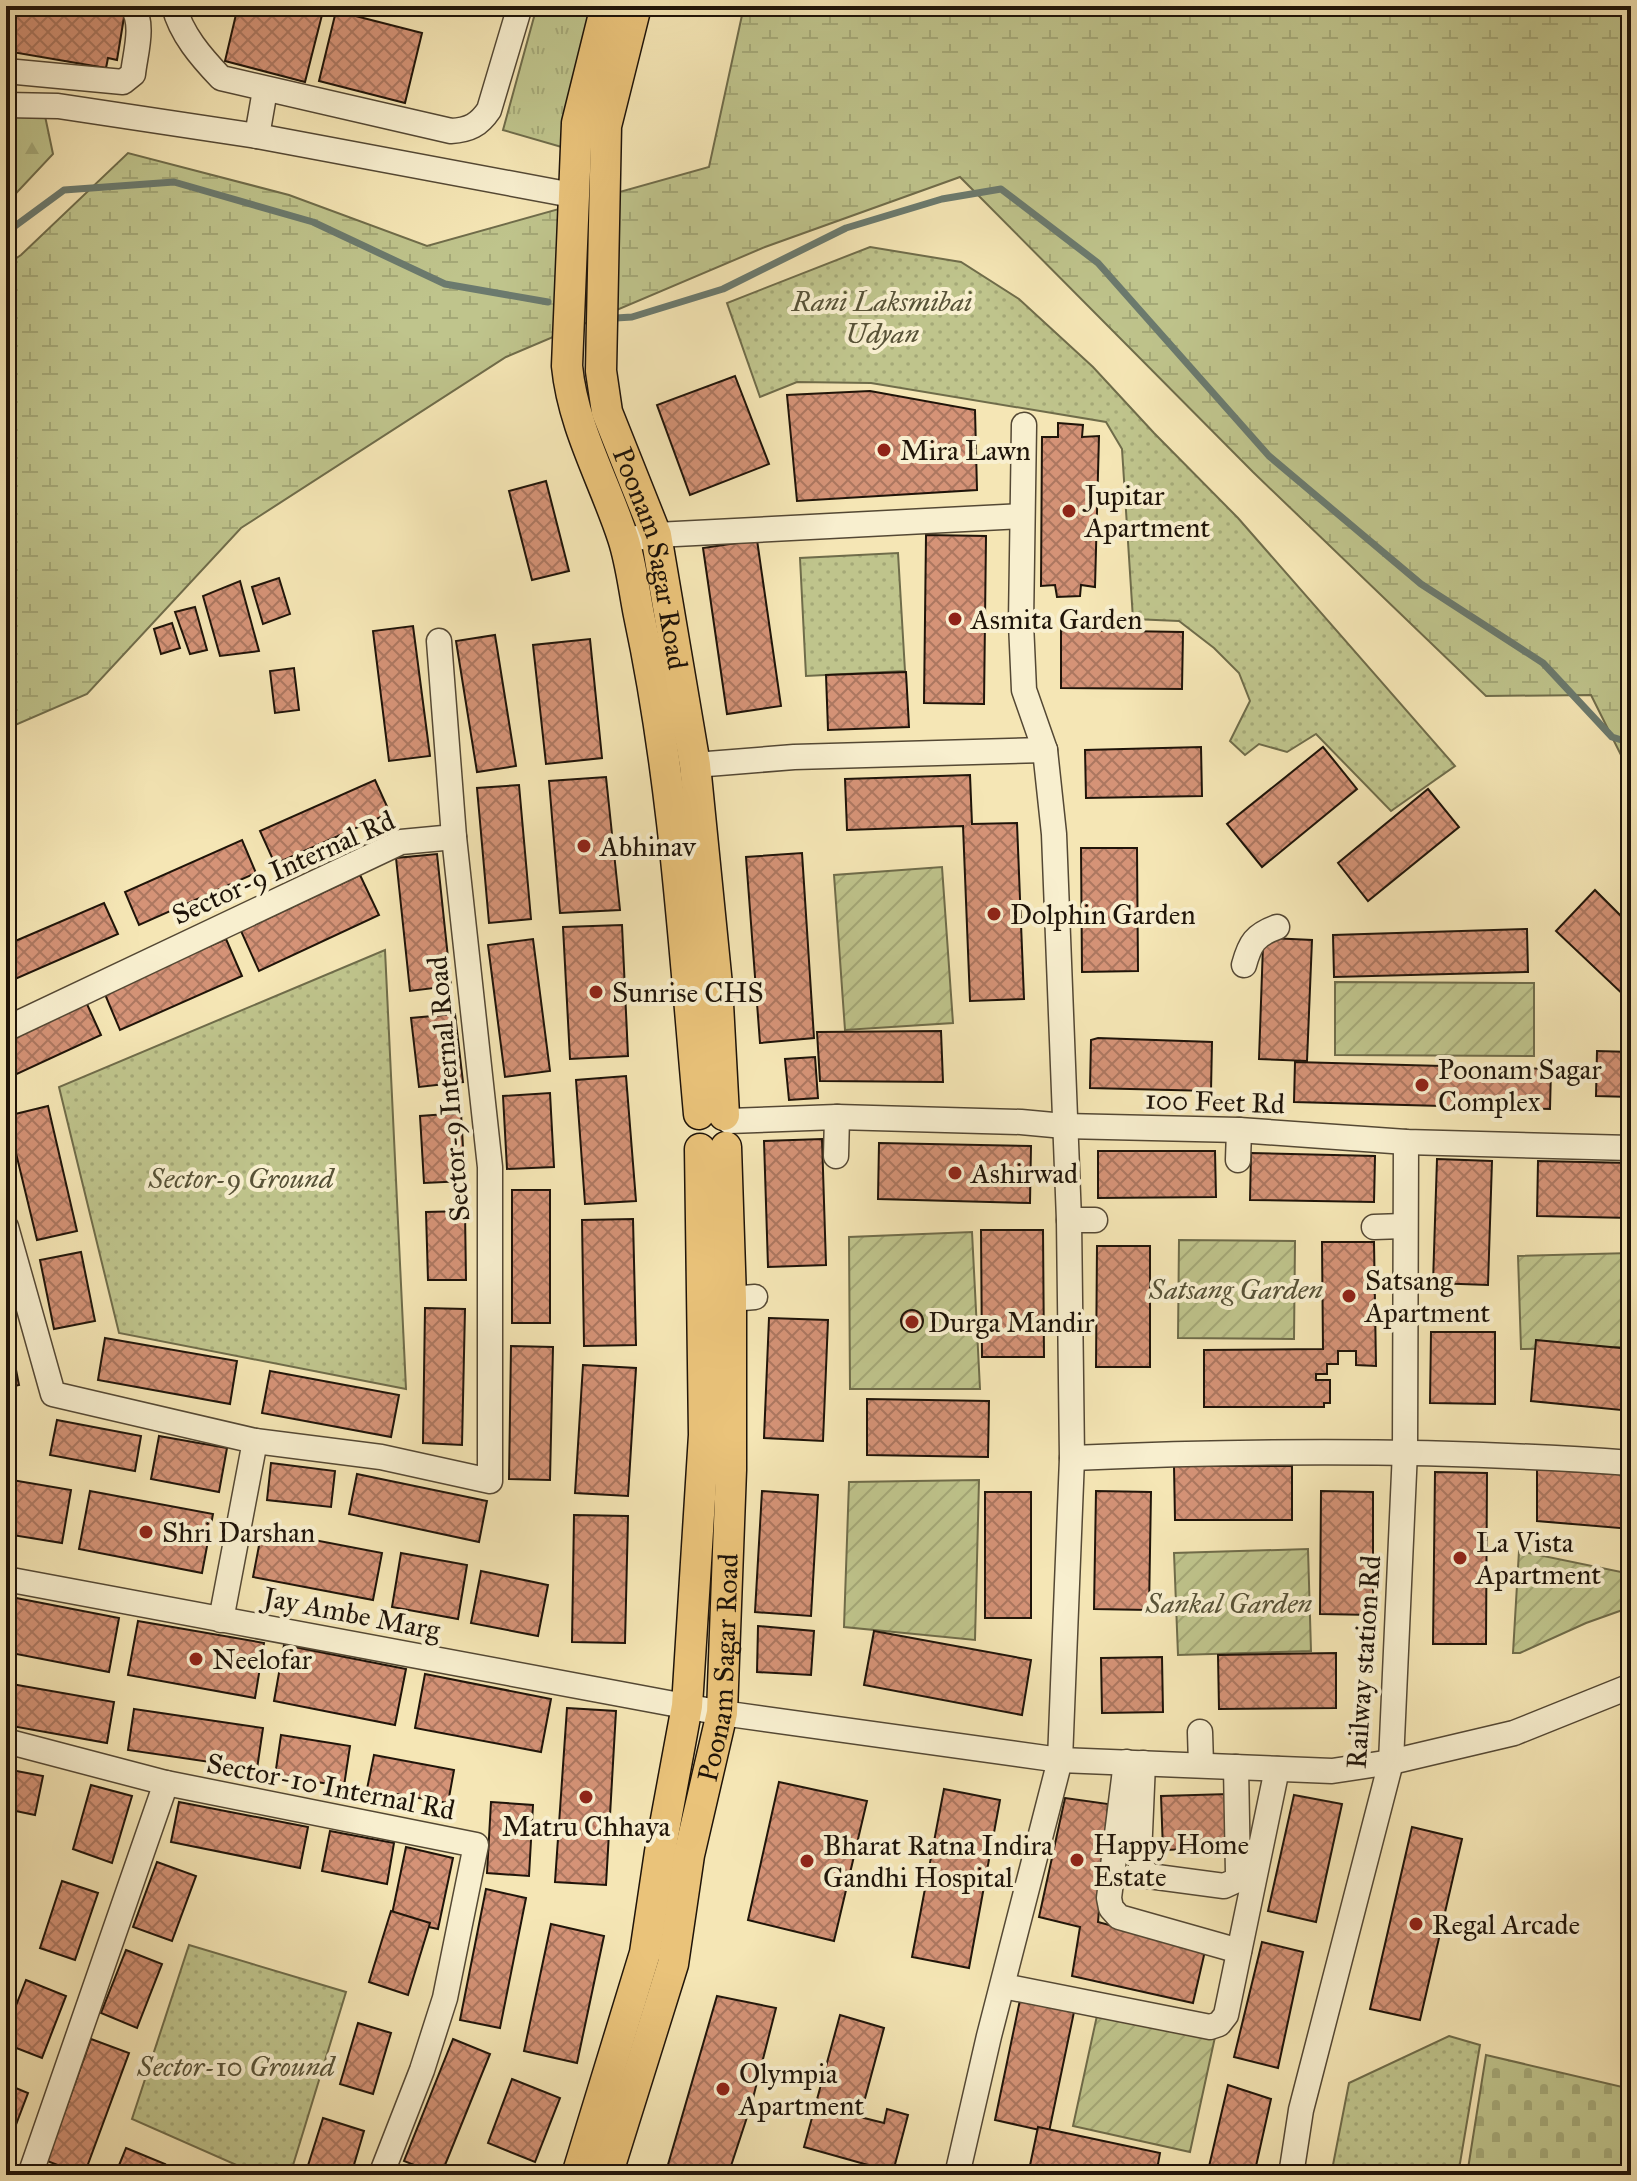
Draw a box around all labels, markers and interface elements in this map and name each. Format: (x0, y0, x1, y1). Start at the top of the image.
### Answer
park label: Rani Laksmibai Udyan (791, 284, 972, 351)
place label: Mira Lawn (900, 433, 1031, 468)
marker: Mira Lawn (875, 441, 893, 459)
street label: Poonam Sagar Road (605, 442, 696, 672)
place label: Jupitar Apartment (1082, 478, 1210, 545)
marker: Jupitar Apartment (1060, 502, 1078, 520)
place label: Asmita Garden (970, 602, 1142, 637)
marker: Asmita Garden (946, 610, 964, 628)
street label: Sector-9 Internal Rd (166, 803, 400, 932)
place label: Abhinav (599, 829, 697, 864)
marker: Abhinav (575, 837, 593, 855)
place label: Dolphin Garden (1010, 897, 1196, 932)
marker: Dolphin Garden (985, 905, 1003, 923)
street label: Sector-9 Internal Road (419, 955, 478, 1223)
place label: Sunrise CHS (612, 975, 764, 1010)
marker: Sunrise CHS (587, 983, 605, 1001)
place label: Poonam Sagar Complex (1438, 1052, 1602, 1119)
marker: Poonam Sagar Complex (1413, 1076, 1431, 1094)
street label: 100 Feet Rd (1144, 1082, 1286, 1121)
place label: Ashirwad (970, 1156, 1078, 1191)
park label: Sector-9 Ground (147, 1161, 336, 1196)
marker: Ashirwad (946, 1164, 964, 1182)
place label: Satsang Apartment (1364, 1263, 1490, 1330)
park label: Satsang Garden (1148, 1272, 1323, 1307)
marker: Satsang Apartment (1340, 1287, 1358, 1305)
place label: Durga Mandir (928, 1305, 1095, 1340)
marker: Durga Mandir (903, 1313, 921, 1331)
place label: Shri Darshan (162, 1515, 315, 1550)
marker: Shri Darshan (137, 1523, 155, 1541)
place label: La Vista Apartment (1475, 1525, 1601, 1592)
marker: La Vista Apartment (1451, 1549, 1469, 1567)
street label: Poonam Sagar Road (690, 1553, 746, 1785)
street label: Railway station Rd (1339, 1554, 1388, 1770)
street label: Jay Ambe Marg (258, 1579, 444, 1648)
park label: Sankal Garden (1145, 1586, 1313, 1621)
place label: Neelofar (212, 1642, 313, 1677)
marker: Neelofar (187, 1650, 205, 1668)
street label: Sector-10 Internal Rd (204, 1745, 458, 1828)
marker: Matru Chhaya (577, 1788, 595, 1806)
place label: Matru Chhaya (502, 1809, 671, 1844)
place label: Happy Home Estate (1093, 1827, 1249, 1894)
place label: Bharat Ratna Indira Gandhi Hospital (823, 1828, 1053, 1895)
marker: Happy Home Estate (1068, 1851, 1086, 1869)
marker: Bharat Ratna Indira Gandhi Hospital (798, 1852, 816, 1870)
place label: Regal Arcade (1432, 1907, 1580, 1942)
marker: Regal Arcade (1407, 1915, 1425, 1933)
park label: Sector-10 Ground (136, 2049, 337, 2084)
place label: Olympia Apartment (738, 2056, 864, 2123)
marker: Olympia Apartment (714, 2080, 732, 2098)

